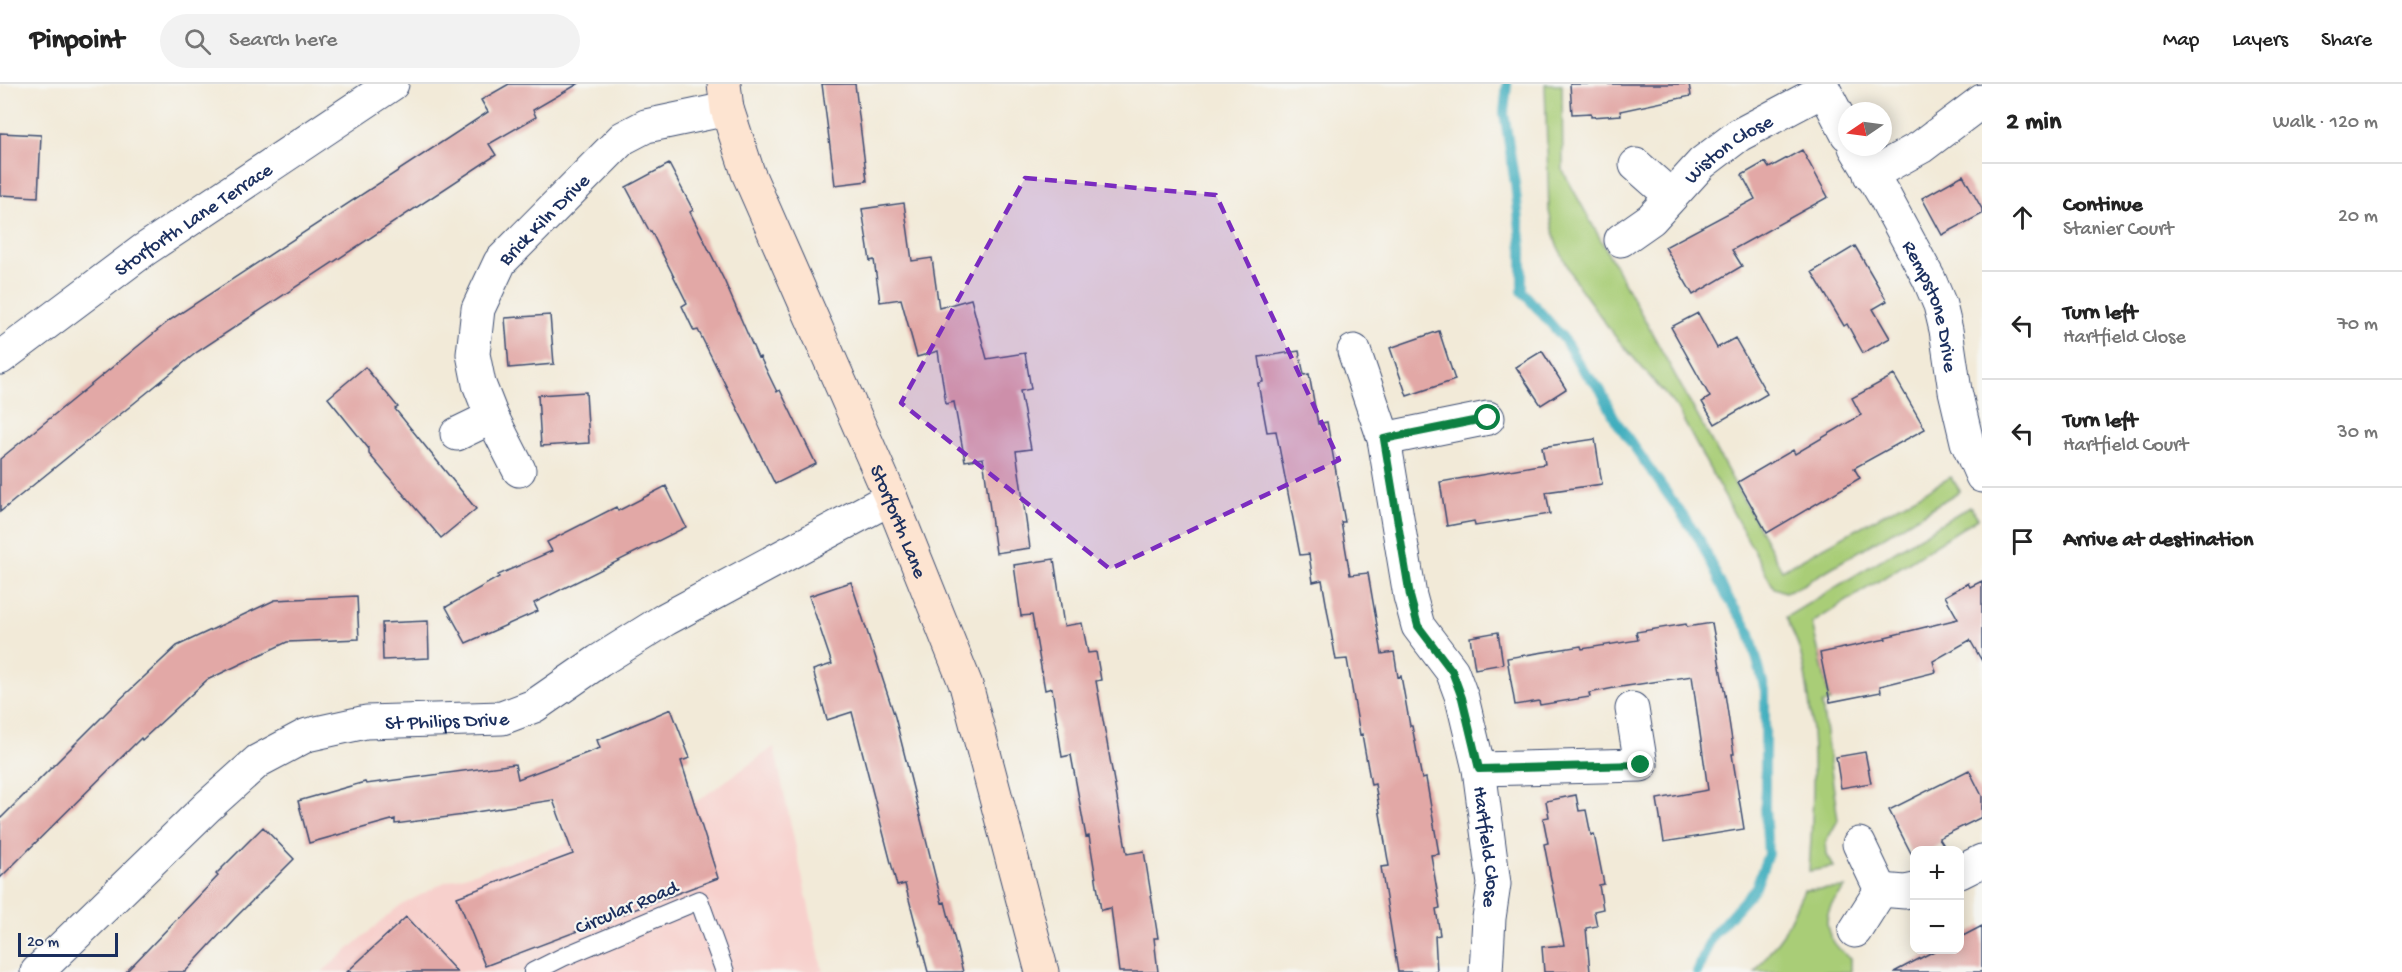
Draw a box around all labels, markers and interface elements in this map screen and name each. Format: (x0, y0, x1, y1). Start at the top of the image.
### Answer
search box (160, 14, 580, 68)
text: Pinpoint (30, 25, 124, 58)
icon: search (181, 25, 214, 58)
text: Search here (229, 28, 337, 54)
text: Map (2163, 29, 2199, 54)
text: Layers (2232, 29, 2288, 54)
text: Share (2321, 29, 2372, 54)
north arrow (1838, 102, 1892, 156)
text: 2 min (2006, 108, 2061, 139)
street label: Wiston Close (1681, 111, 1778, 190)
text: Walk · 120 m (2273, 112, 2378, 135)
street label: Storforth Lane Terrace (111, 159, 278, 283)
street label: Brick Kiln Drive (495, 170, 596, 272)
text: Continue (2063, 193, 2143, 219)
icon: ahead (2006, 201, 2039, 234)
text: 20 m (2338, 206, 2378, 229)
text: Stanier Court (2063, 219, 2173, 242)
street label: Rempstone Drive (1896, 237, 1960, 375)
text: Turn left (2063, 301, 2137, 327)
icon: left (2006, 309, 2039, 342)
text: 70 m (2337, 314, 2378, 337)
text: Hartfield Close (2063, 327, 2186, 350)
route start (1474, 404, 1500, 430)
text: Turn left (2063, 409, 2137, 435)
icon: left (2006, 417, 2039, 450)
text: 30 m (2337, 422, 2378, 445)
text: Hartfield Court (2063, 435, 2188, 458)
street label: Storforth Lane (863, 462, 930, 583)
icon: arrive (2006, 525, 2039, 558)
text: Arrive at destination (2063, 528, 2253, 554)
street label: St Philips Drive (385, 708, 513, 736)
route end (1627, 751, 1653, 777)
street label: Hartfield Close (1466, 785, 1502, 910)
map controls (1910, 846, 1964, 954)
button: + (1910, 846, 1964, 900)
street label: Circular Road (572, 876, 684, 941)
button: − (1910, 900, 1964, 954)
scale bar (18, 930, 118, 958)
text: 20 m (27, 934, 59, 953)

